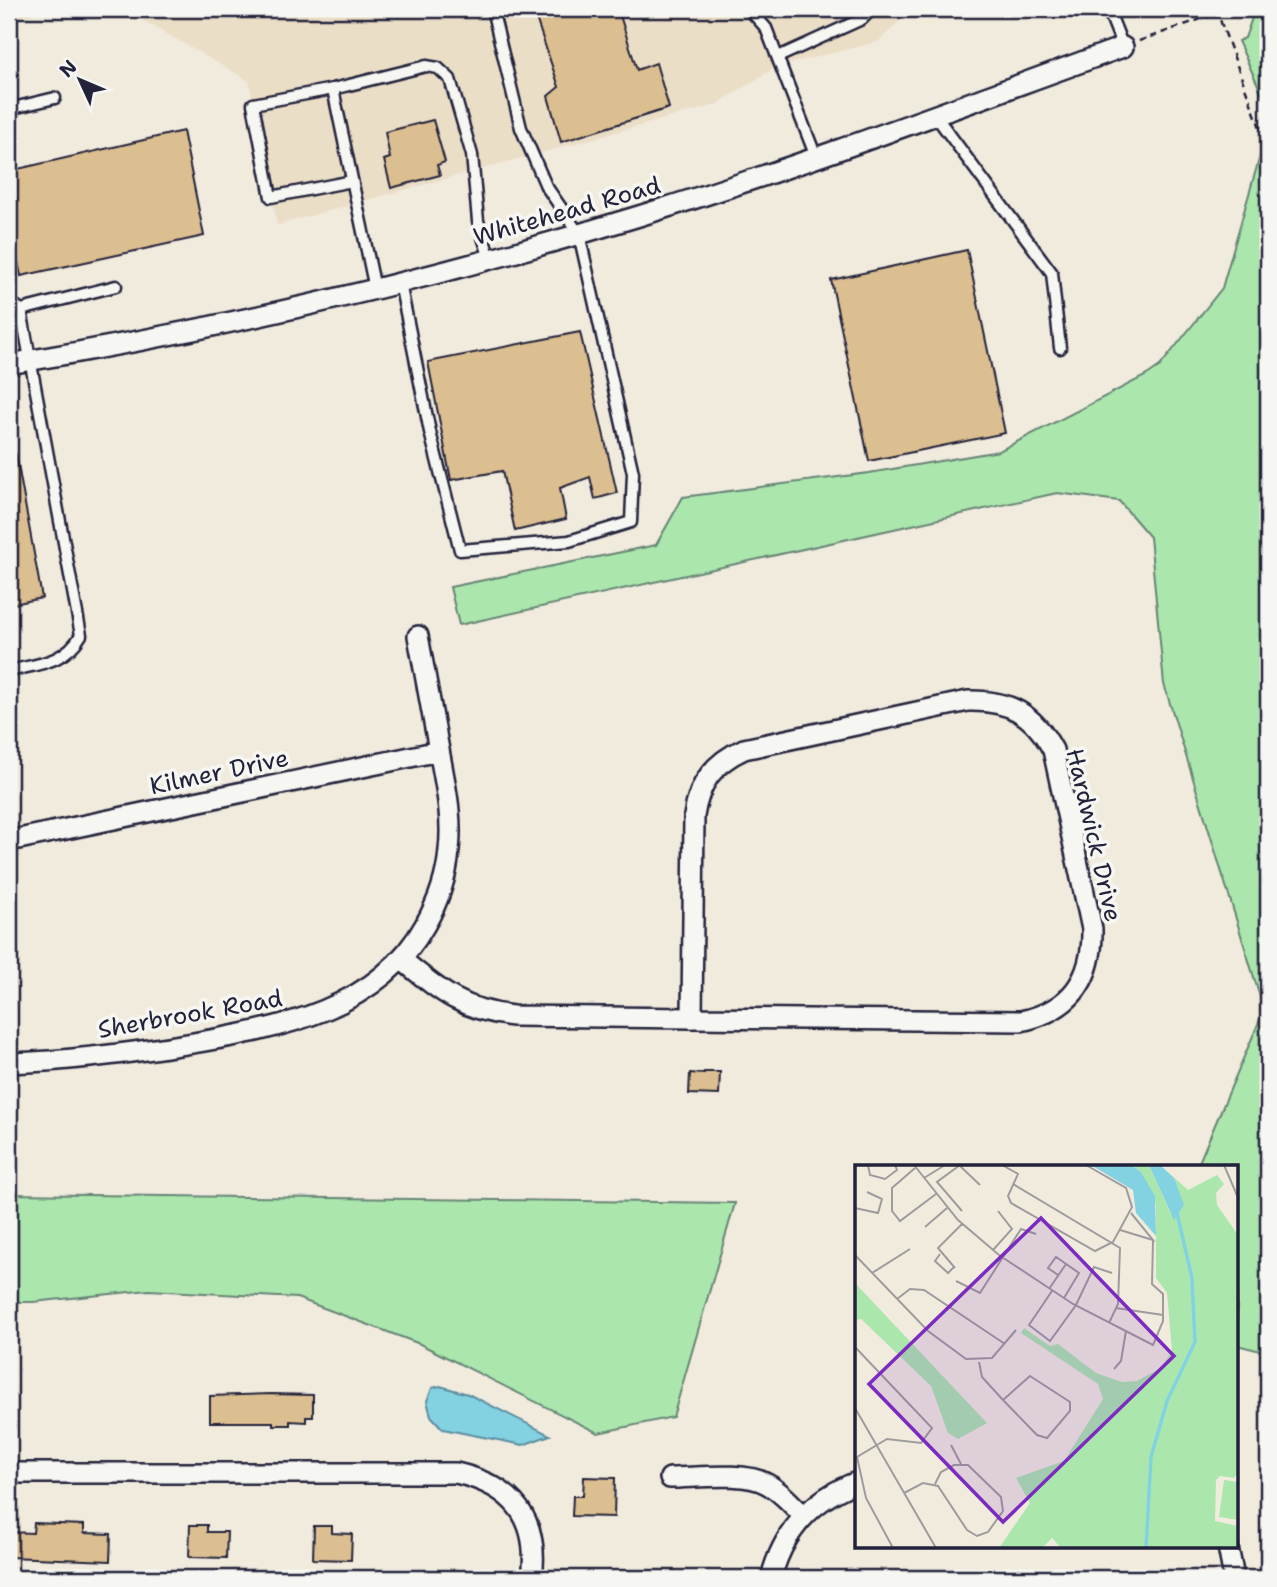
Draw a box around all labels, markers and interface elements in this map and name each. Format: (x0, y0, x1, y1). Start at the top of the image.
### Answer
north arrow (46, 46, 116, 116)
text: N (54, 54, 82, 83)
street label: Whitehead Road (470, 169, 664, 253)
street label: Kilmer Drive (147, 742, 291, 802)
street label: Hardwick Drive (1059, 745, 1129, 925)
street label: Sherbrook Road (95, 982, 285, 1046)
inset map (855, 1165, 1238, 1548)

